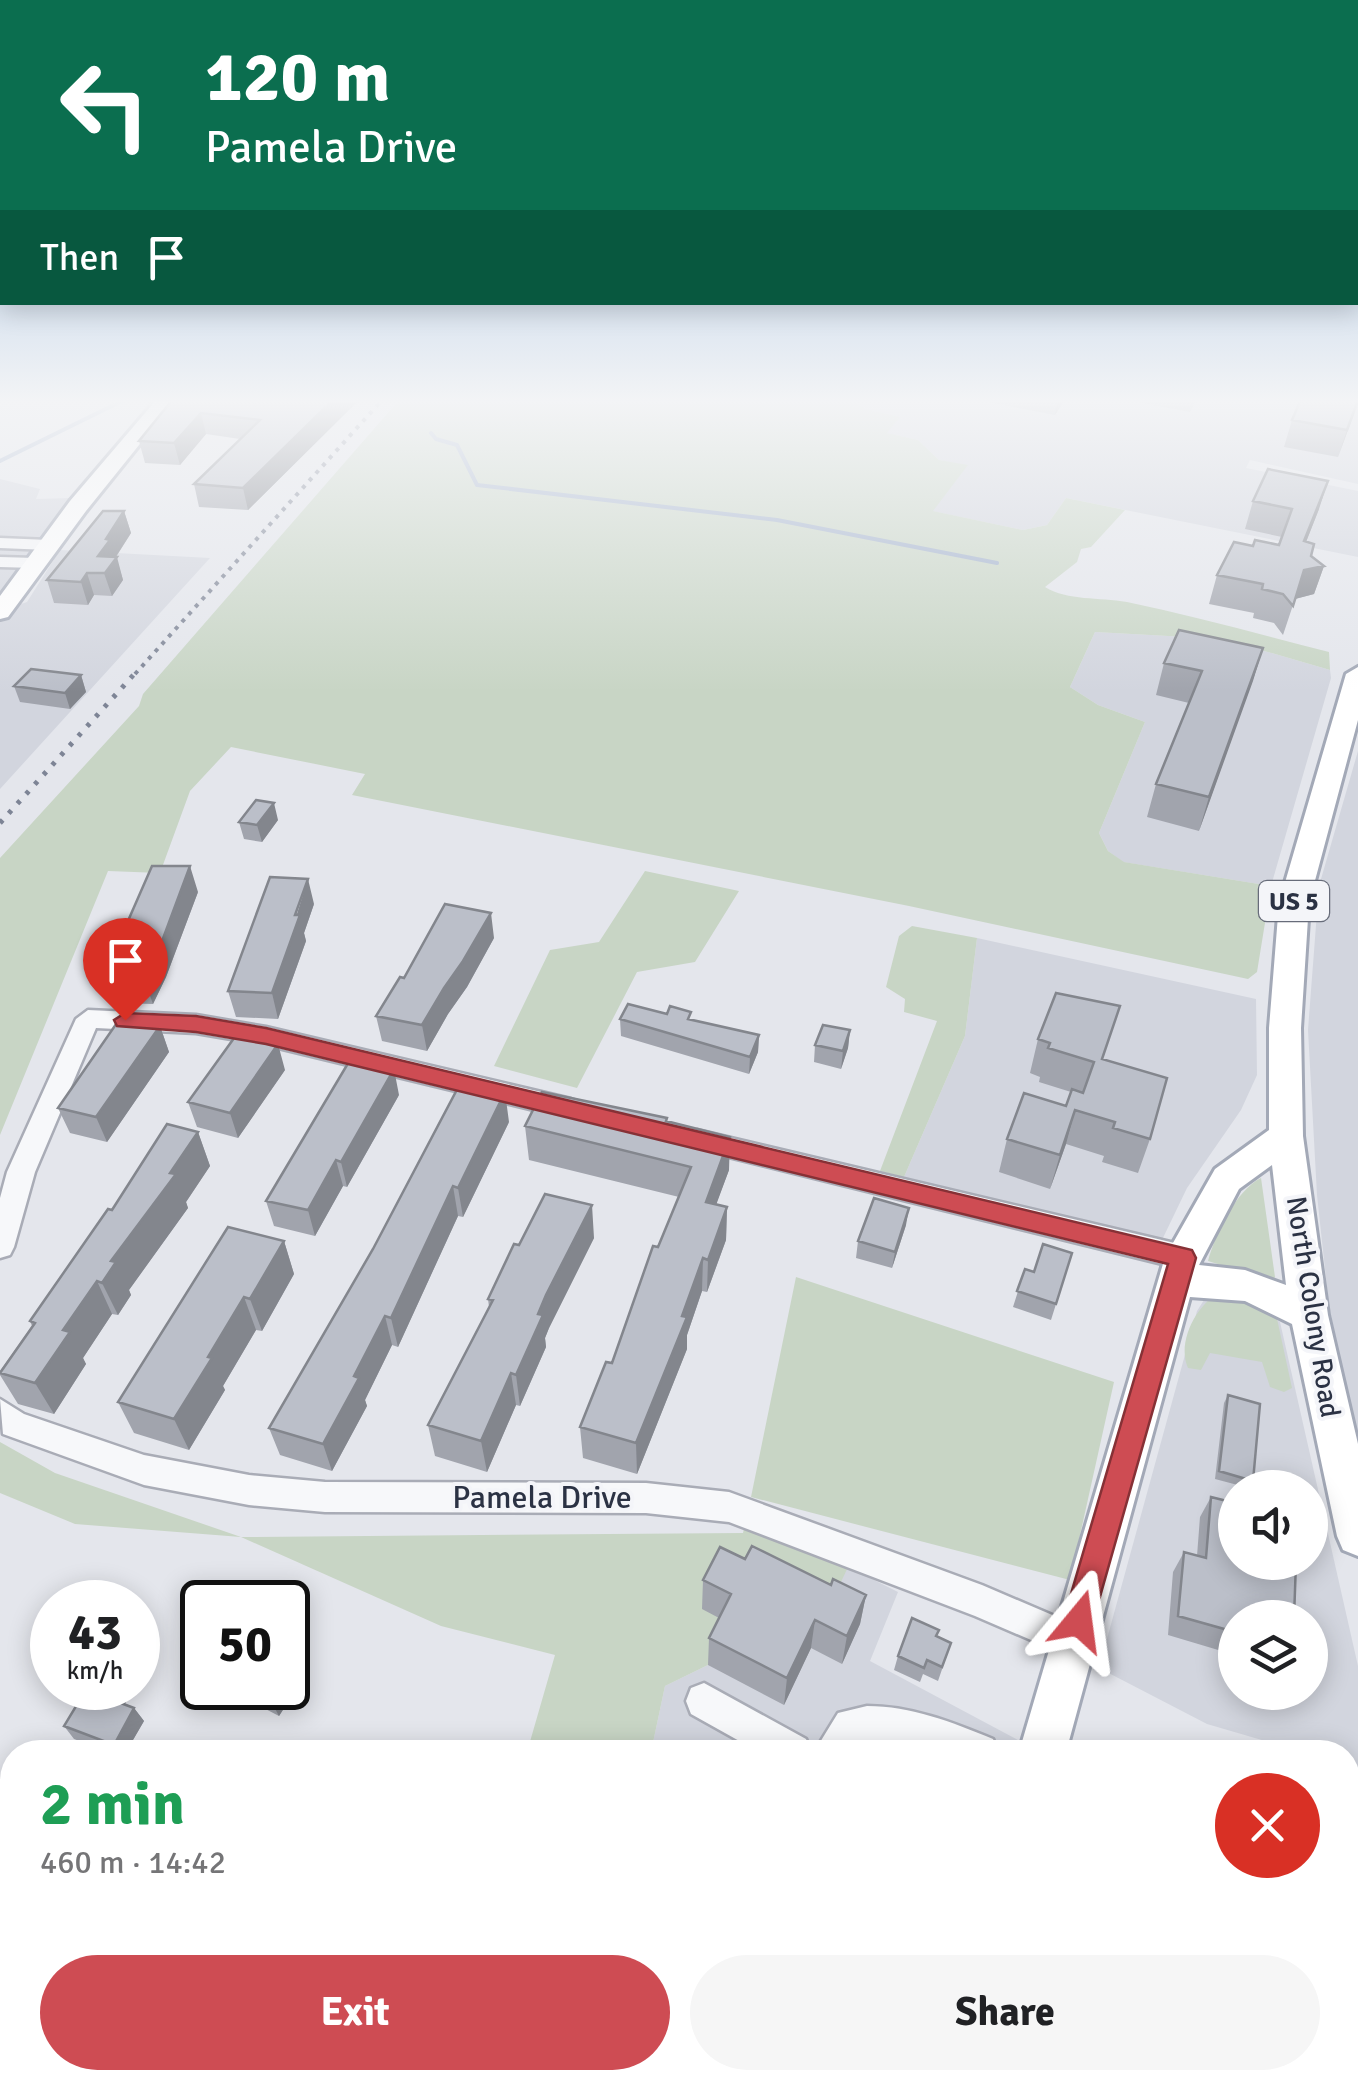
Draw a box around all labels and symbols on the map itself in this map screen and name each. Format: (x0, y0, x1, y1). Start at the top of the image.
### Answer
road number: US 5 (1259, 881, 1329, 921)
pin (83, 918, 168, 1021)
street label: North Colony Road (1279, 1194, 1347, 1420)
street label: Pamela Drive (452, 1478, 632, 1517)
position arrow (1027, 1569, 1131, 1673)
speed limit sign: 50 (180, 1580, 310, 1710)

